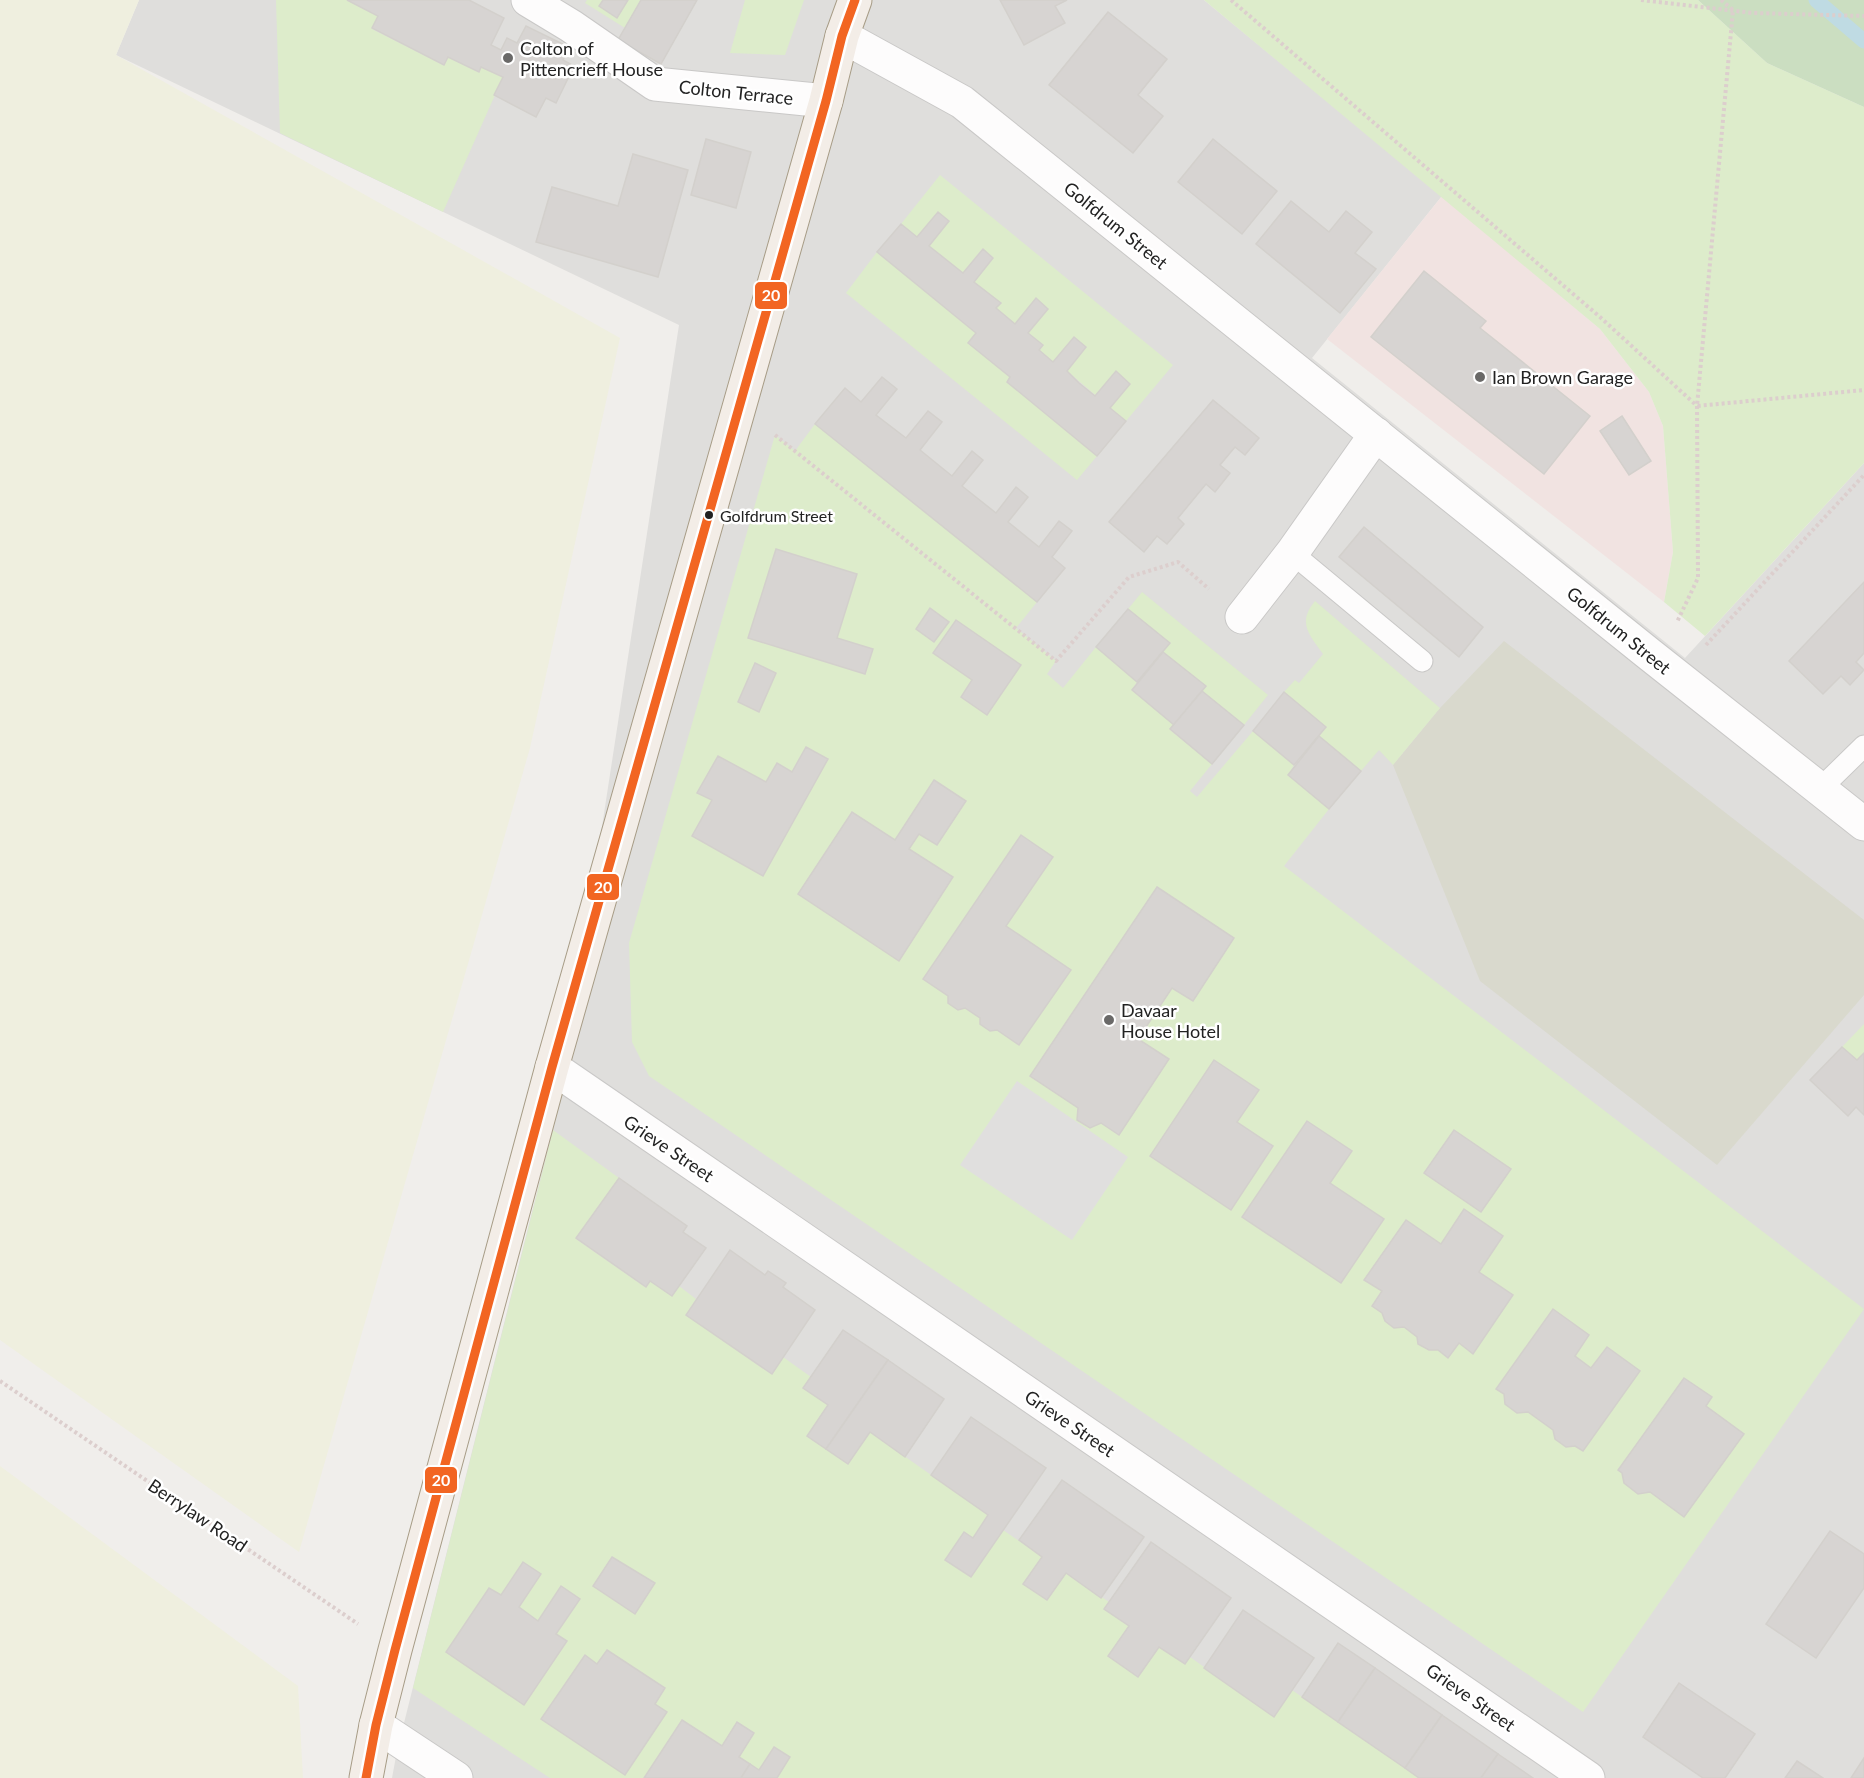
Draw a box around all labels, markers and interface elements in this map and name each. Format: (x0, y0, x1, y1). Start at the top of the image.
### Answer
place label: Colton of Pittencrieff House (520, 37, 663, 80)
marker: Colton of Pittencrieff House (501, 51, 515, 65)
street label: Colton Terrace (678, 75, 794, 109)
street label: Golfdrum Street (1060, 176, 1173, 274)
line badge: 20 (754, 281, 788, 310)
text: 20 (762, 285, 780, 304)
place label: Ian Brown Garage (1492, 366, 1633, 388)
marker: Ian Brown Garage (1473, 370, 1487, 384)
place label: Golfdrum Street (720, 506, 833, 525)
marker: Golfdrum Street (703, 509, 715, 521)
street label: Golfdrum Street (1563, 581, 1676, 679)
line badge: 20 (586, 873, 620, 901)
text: 20 (594, 877, 612, 896)
place label: Davaar House Hotel (1121, 999, 1220, 1042)
marker: Davaar House Hotel (1102, 1013, 1116, 1027)
street label: Grieve Street (620, 1110, 719, 1186)
street label: Grieve Street (1021, 1385, 1120, 1461)
line badge: 20 (424, 1466, 458, 1494)
text: 20 (432, 1470, 450, 1489)
street label: Berrylaw Road (144, 1474, 252, 1556)
street label: Grieve Street (1422, 1658, 1520, 1736)

